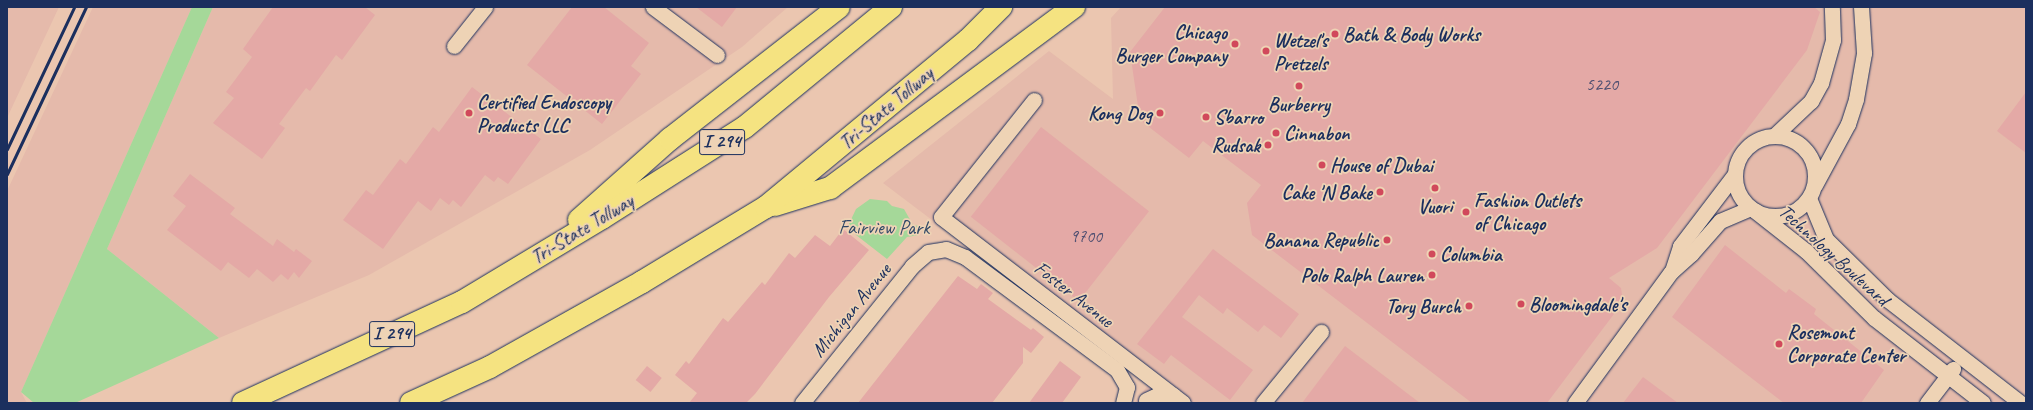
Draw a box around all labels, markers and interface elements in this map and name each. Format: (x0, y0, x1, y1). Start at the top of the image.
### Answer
place label: Chicago Burger Company (1116, 20, 1227, 67)
place label: Bath & Body Works (1343, 22, 1480, 46)
place label: Wetzel's Pretzels (1274, 28, 1328, 75)
marker: Bath & Body Works (1330, 29, 1340, 39)
marker: Chicago Burger Company (1230, 39, 1240, 49)
marker: Wetzel's Pretzels (1261, 46, 1271, 56)
street label: Tri-State Tollway (834, 62, 938, 154)
house number: 5220 (1586, 73, 1618, 95)
marker: Burberry (1294, 81, 1304, 91)
place label: Certified Endoscopy Products LLC (477, 90, 611, 137)
place label: Burberry (1268, 92, 1330, 116)
place label: Kong Dog (1088, 101, 1152, 125)
place label: Sbarro (1214, 105, 1263, 129)
marker: Certified Endoscopy Products LLC (464, 108, 474, 118)
marker: Kong Dog (1155, 108, 1165, 118)
marker: Sbarro (1201, 112, 1211, 122)
place label: Cinnabon (1284, 121, 1349, 145)
road number: I 294 (699, 125, 745, 159)
marker: Cinnabon (1271, 128, 1281, 138)
place label: Rudsak (1212, 133, 1260, 157)
marker: Rudsak (1263, 140, 1273, 150)
place label: House of Dubai (1330, 153, 1433, 177)
marker: House of Dubai (1317, 160, 1327, 170)
place label: Cake 'N Bake (1281, 180, 1372, 204)
marker: Vuori (1430, 183, 1440, 193)
marker: Cake 'N Bake (1375, 187, 1385, 197)
place label: Fashion Outlets of Chicago (1474, 188, 1581, 235)
street label: Tri-State Tollway (527, 189, 637, 269)
place label: Vuori (1418, 194, 1452, 218)
street label: Technology Boulevard (1774, 199, 1894, 311)
marker: Fashion Outlets of Chicago (1461, 207, 1471, 217)
park label: Fairview Park (838, 215, 930, 239)
house number: 9700 (1070, 225, 1102, 247)
place label: Banana Republic (1264, 228, 1379, 252)
marker: Banana Republic (1382, 235, 1392, 245)
place label: Columbia (1440, 242, 1502, 266)
marker: Columbia (1427, 249, 1437, 259)
street label: Foster Avenue (1030, 256, 1118, 332)
street label: Michigan Avenue (806, 258, 896, 362)
place label: Polo Ralph Lauren (1300, 263, 1424, 287)
marker: Polo Ralph Lauren (1427, 270, 1437, 280)
place label: Bloomingdale's (1529, 292, 1627, 316)
place label: Tory Burch (1386, 294, 1461, 318)
marker: Bloomingdale's (1516, 299, 1526, 309)
marker: Tory Burch (1464, 301, 1474, 311)
road number: I 294 (369, 317, 415, 351)
place label: Rosemont Corporate Center (1787, 320, 1905, 367)
marker: Rosemont Corporate Center (1774, 339, 1784, 349)

